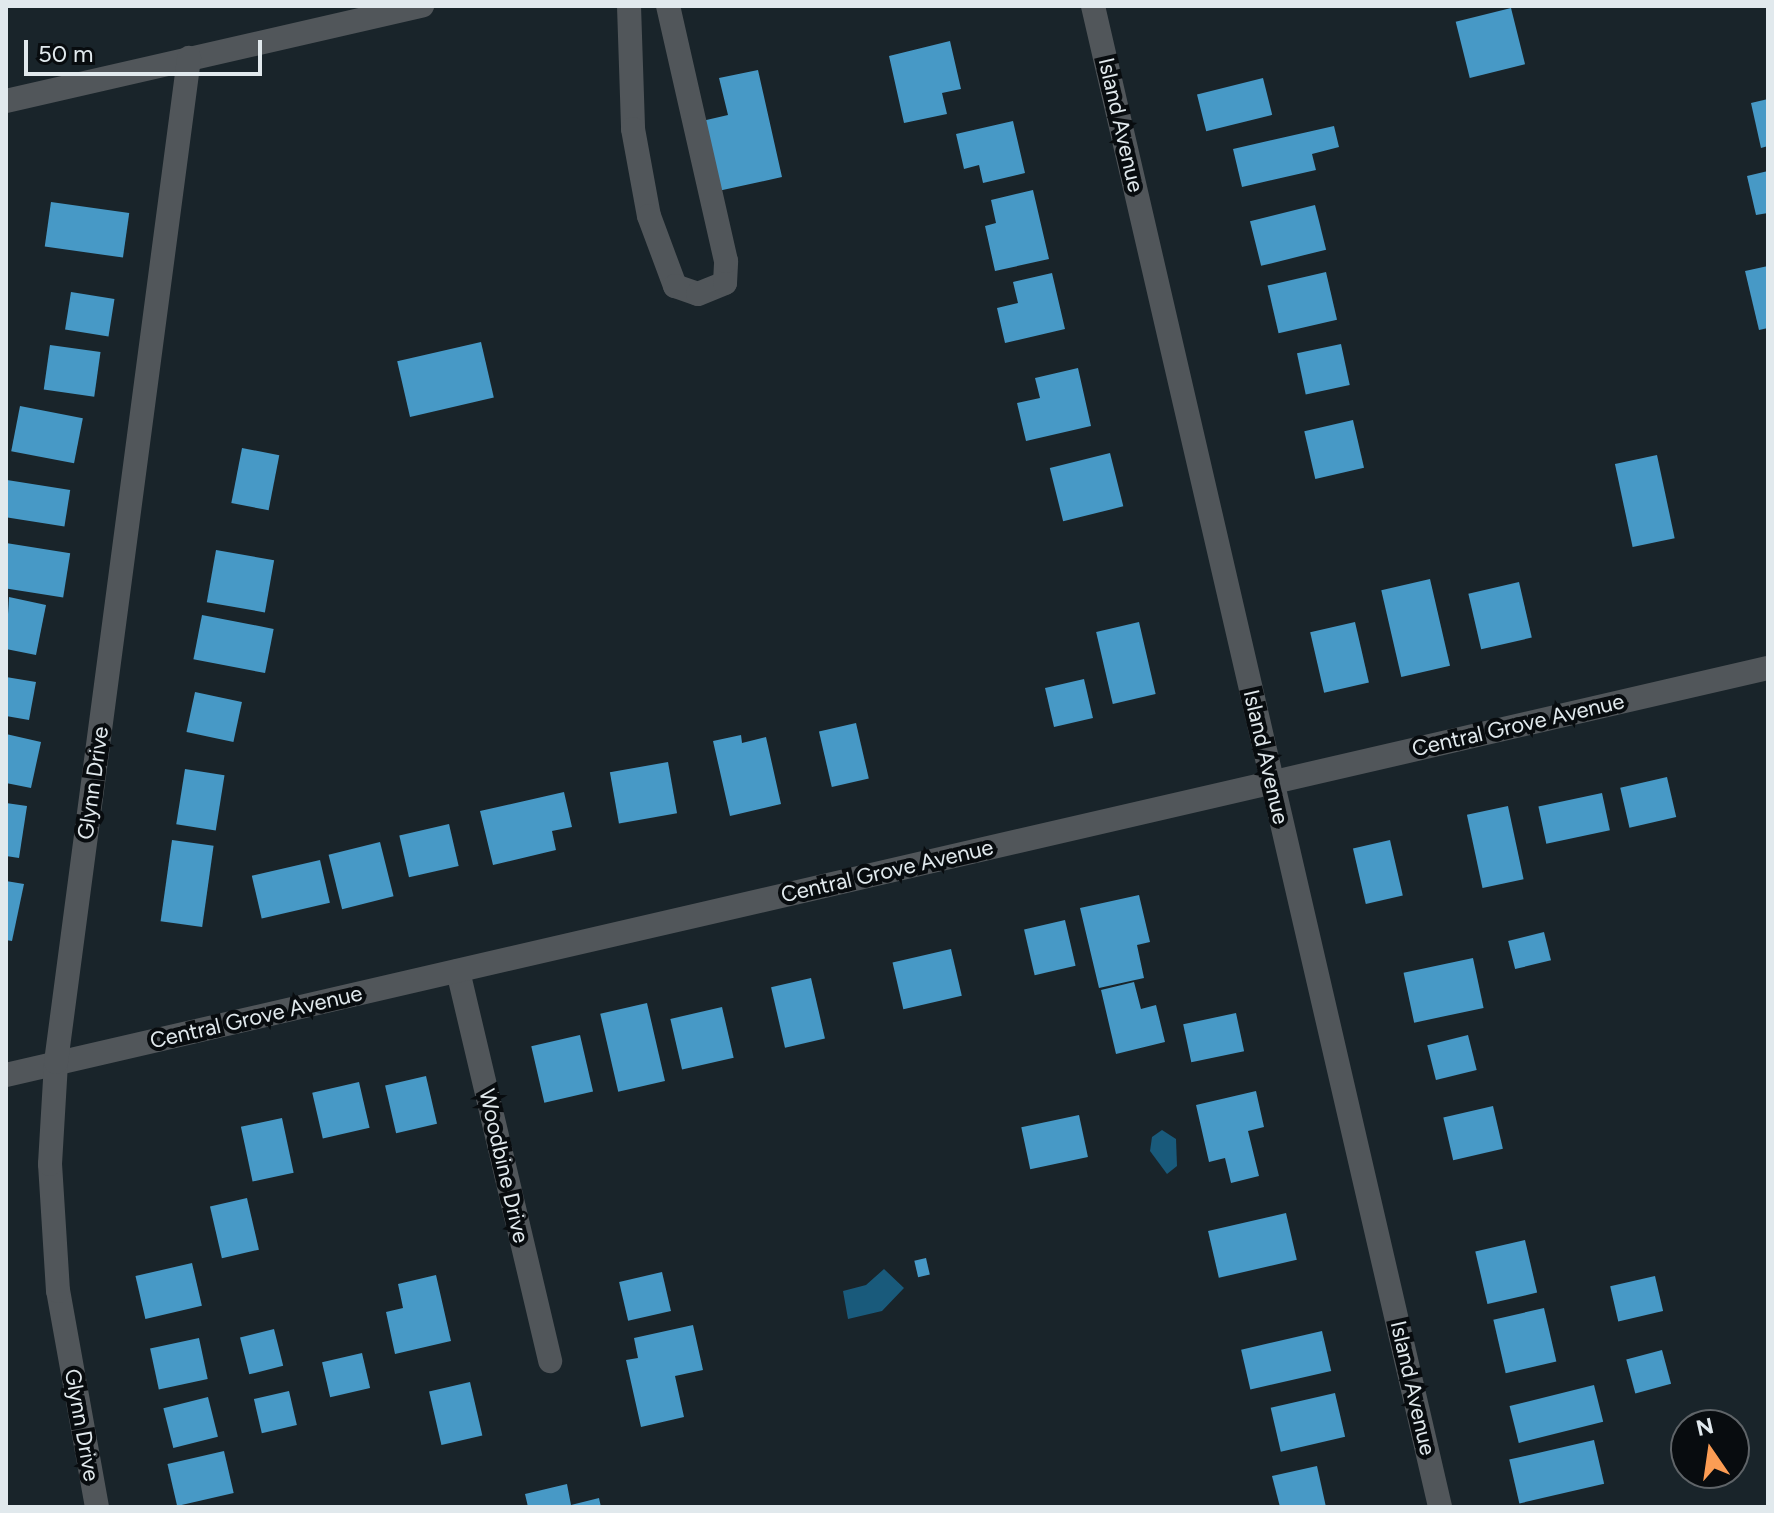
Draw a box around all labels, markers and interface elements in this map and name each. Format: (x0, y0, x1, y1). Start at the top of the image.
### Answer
scale bar (28, 24, 266, 74)
text: 50 m (38, 39, 94, 68)
street label: Island Avenue (1093, 55, 1149, 195)
street label: Island Avenue (1238, 687, 1294, 827)
street label: Central Grove Avenue (1409, 688, 1627, 762)
street label: Glynn Drive (72, 725, 114, 841)
street label: Central Grove Avenue (778, 834, 996, 908)
street label: Central Grove Avenue (147, 980, 365, 1054)
street label: Woodbine Drive (473, 1086, 535, 1246)
street label: Island Avenue (1385, 1318, 1441, 1458)
street label: Glynn Drive (59, 1367, 105, 1483)
north arrow (1670, 1409, 1750, 1489)
text: N (1694, 1412, 1716, 1442)

